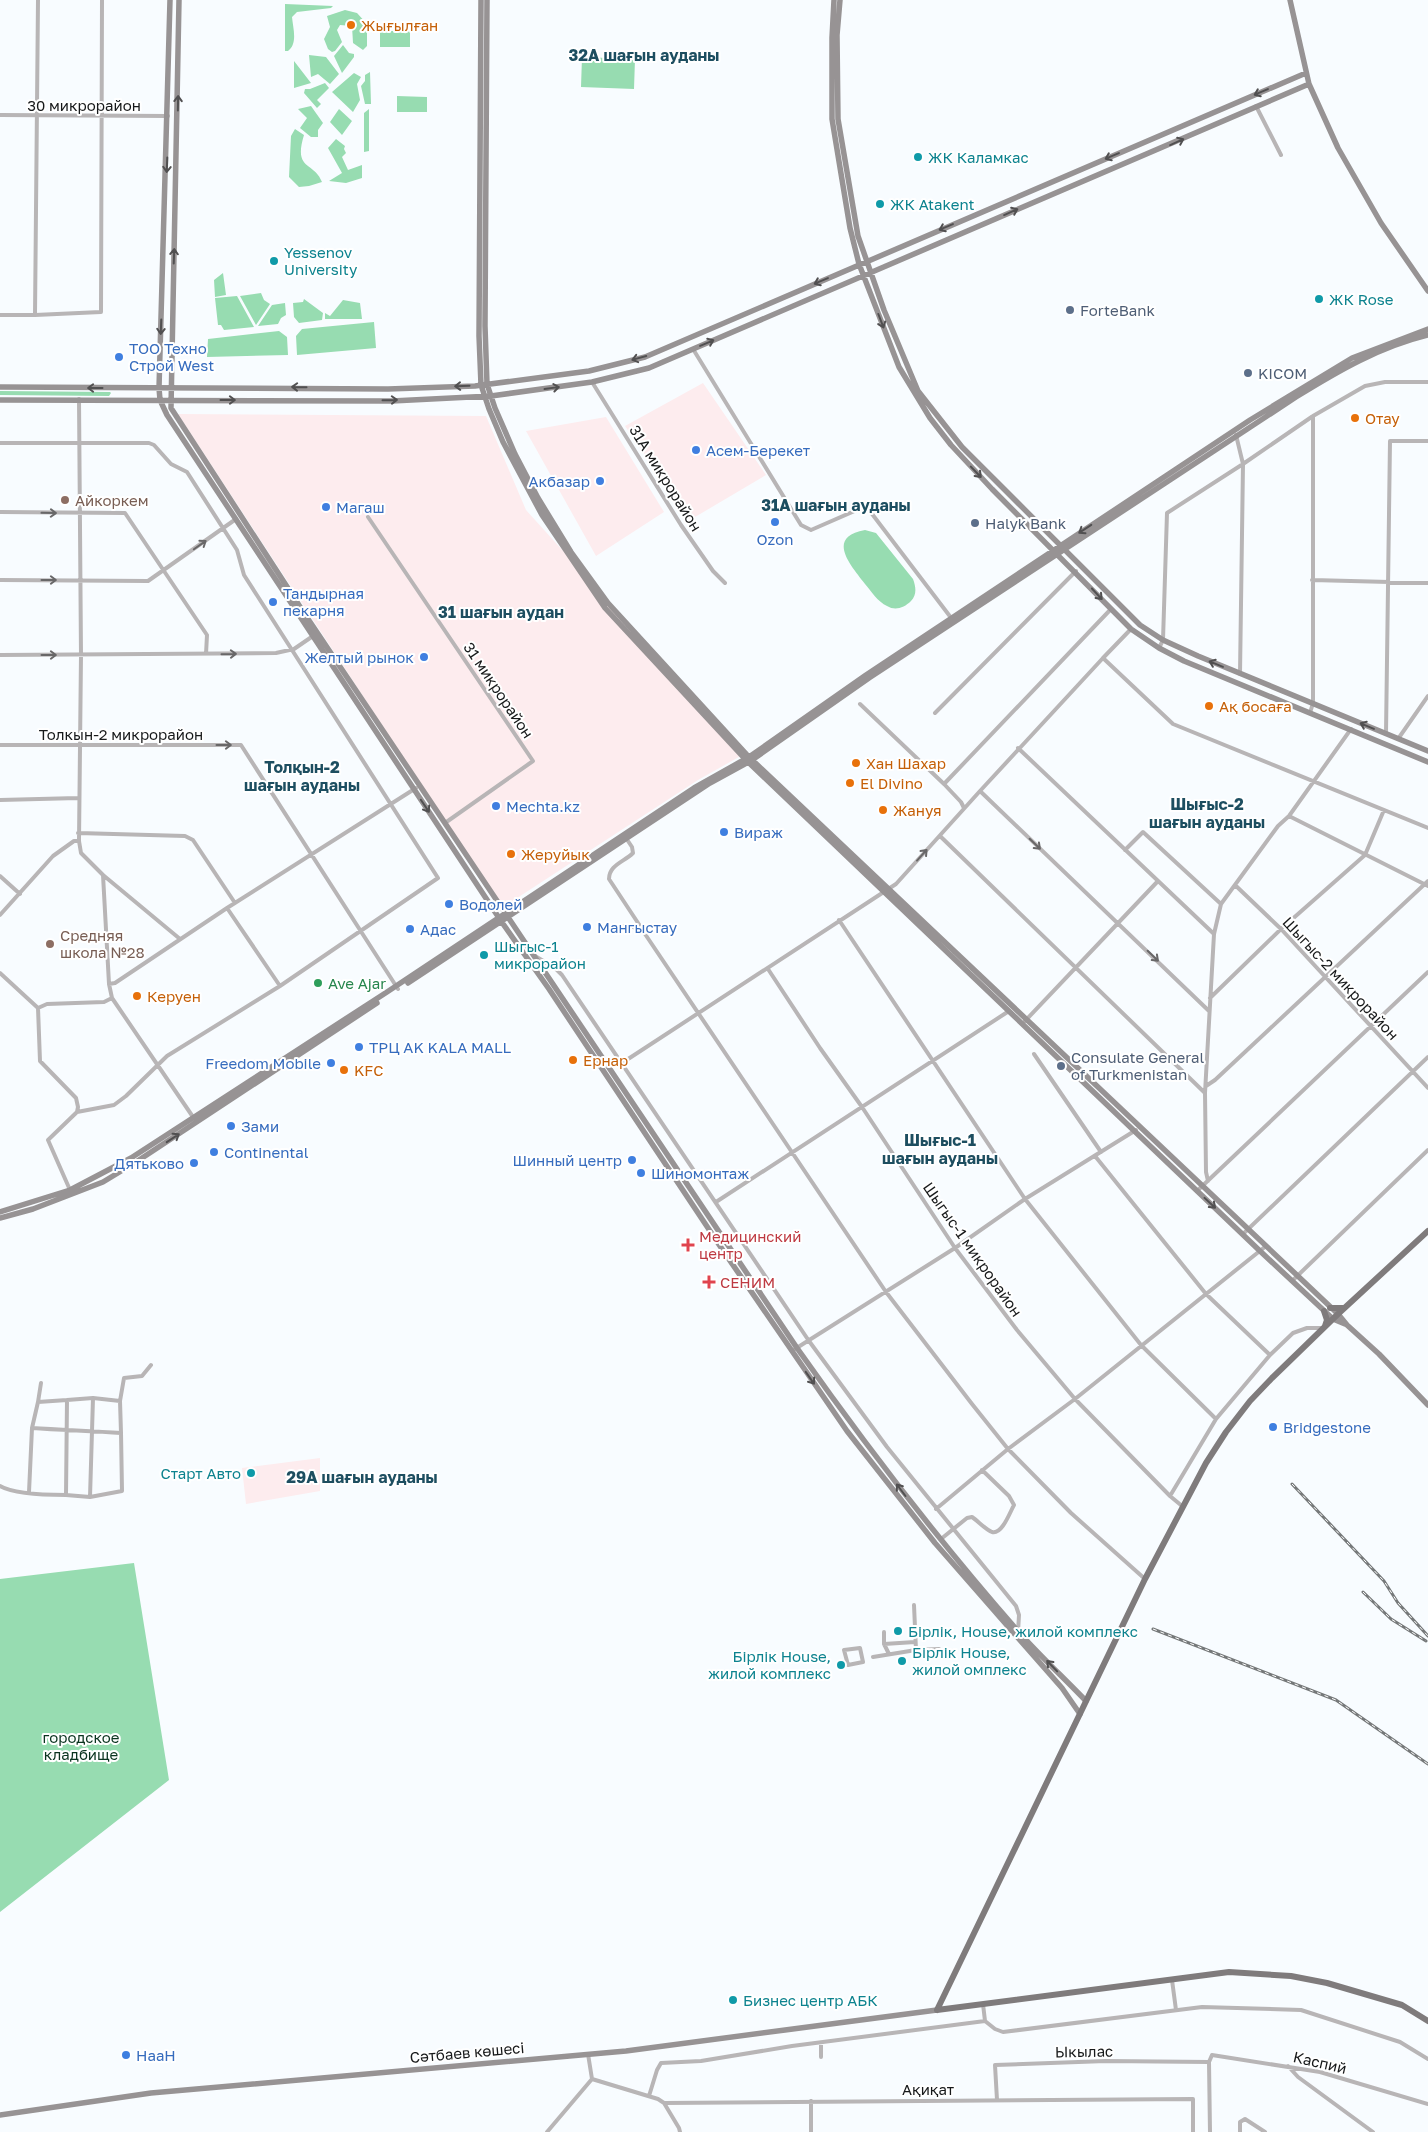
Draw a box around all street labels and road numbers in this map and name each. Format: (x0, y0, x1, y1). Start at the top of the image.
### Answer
street label: 30 микрорайон (27, 96, 141, 114)
street label: 31А микрорайон (626, 422, 706, 534)
street label: 31 микрорайон (460, 639, 538, 741)
street label: Толкын-2 микрорайон (39, 725, 203, 743)
street label: Шыгыс-2 микрорайон (1279, 913, 1403, 1043)
street label: Шыгыс-1 микрорайон (920, 1178, 1026, 1320)
street label: Сәтбаев көшесі (409, 2038, 525, 2066)
street label: Ыкылас (1055, 2041, 1113, 2061)
street label: Каспий (1292, 2047, 1348, 2077)
street label: Ақиқат (902, 2080, 955, 2098)

